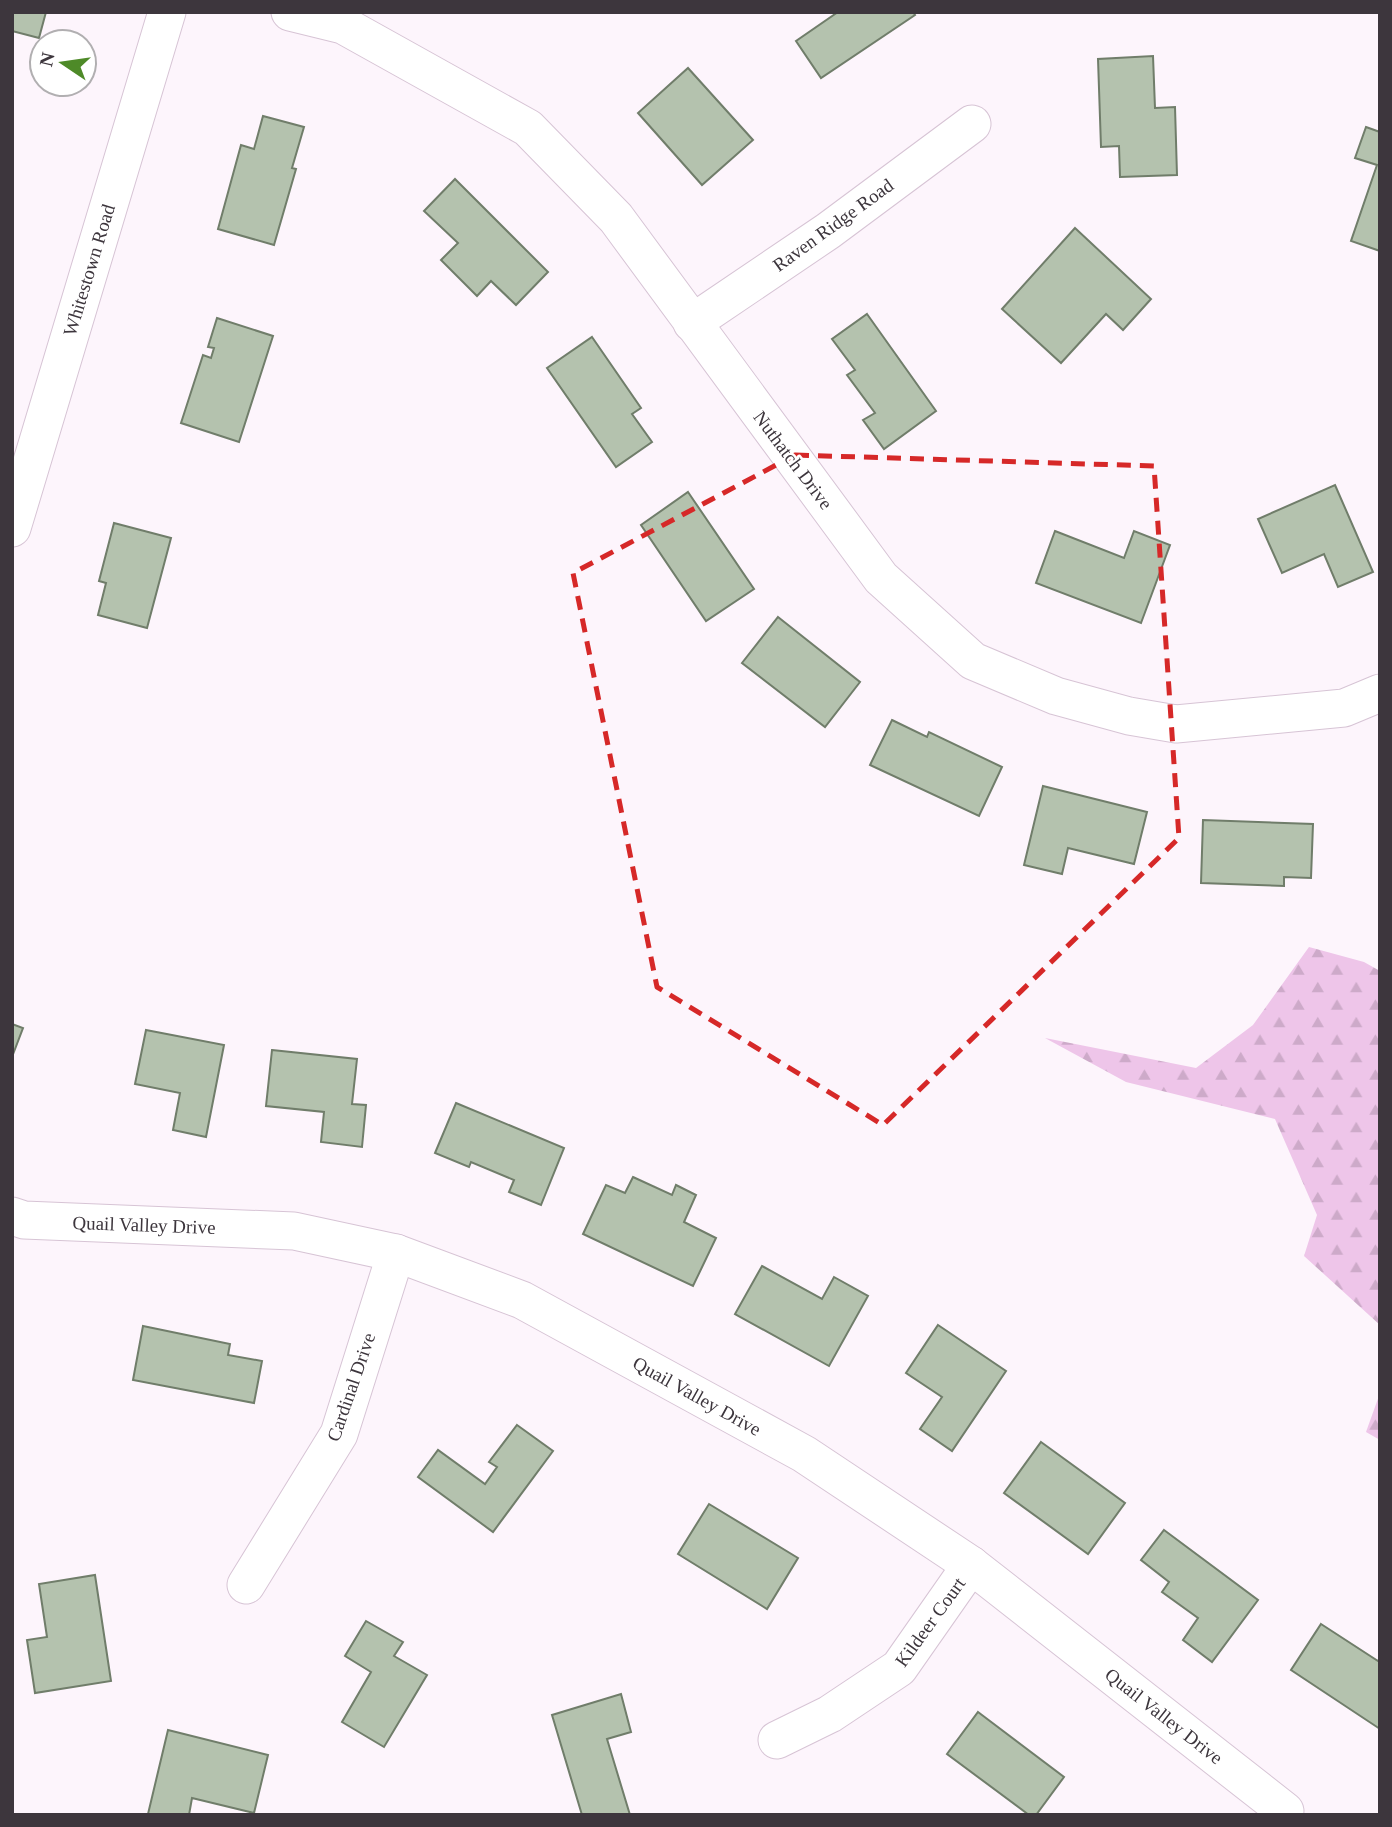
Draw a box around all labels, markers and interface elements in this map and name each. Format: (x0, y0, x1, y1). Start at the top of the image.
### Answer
north arrow (28, 28, 98, 98)
text: N (35, 50, 59, 68)
street label: Raven Ridge Road (769, 174, 898, 276)
street label: Whitestown Road (59, 201, 119, 338)
street label: Nuthatch Drive (749, 407, 837, 513)
street label: Quail Valley Drive (72, 1212, 216, 1238)
street label: Cardinal Drive (323, 1330, 379, 1444)
street label: Quail Valley Drive (629, 1352, 765, 1440)
street label: Kildeer Court (891, 1573, 970, 1671)
street label: Quail Valley Drive (1101, 1664, 1227, 1768)

